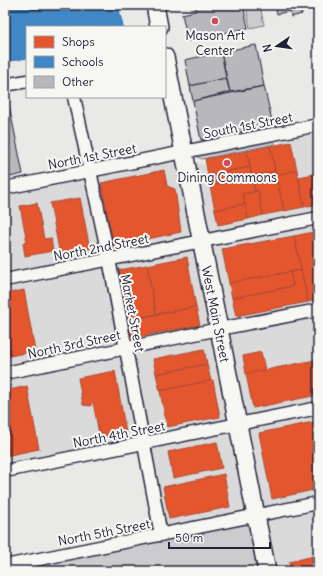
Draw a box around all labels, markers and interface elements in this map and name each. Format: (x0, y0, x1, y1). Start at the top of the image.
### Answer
marker: Mason Art Center (210, 16, 220, 26)
legend (26, 26, 166, 98)
north arrow (257, 26, 297, 66)
place label: Mason Art Center (185, 27, 245, 59)
text: Shops (62, 34, 95, 49)
text: N (260, 43, 275, 54)
text: Schools (62, 54, 103, 69)
text: Other (62, 74, 94, 89)
street label: South 1st Street (202, 108, 295, 142)
street label: North 1st Street (46, 139, 138, 173)
marker: Dining Commons (222, 158, 232, 168)
place label: Dining Commons (177, 169, 277, 186)
street label: North 2nd Street (52, 230, 151, 265)
street label: West Main Street (198, 264, 233, 364)
street label: Market Street (117, 273, 148, 354)
street label: North 3rd Street (26, 326, 123, 363)
street label: North 4th Street (72, 417, 167, 452)
street label: North 5th Street (57, 515, 152, 550)
scale bar (169, 524, 270, 550)
text: 50 m (175, 530, 204, 545)

